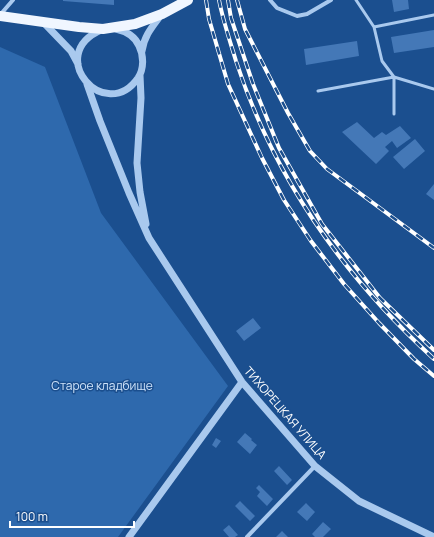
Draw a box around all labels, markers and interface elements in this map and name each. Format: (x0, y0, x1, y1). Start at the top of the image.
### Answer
street label: ТИХОРЕЦКАЯ УЛИЦА (240, 363, 331, 463)
park label: Старое кладбище (51, 377, 153, 394)
scale bar (10, 503, 134, 529)
text: 100 m (16, 508, 48, 525)

